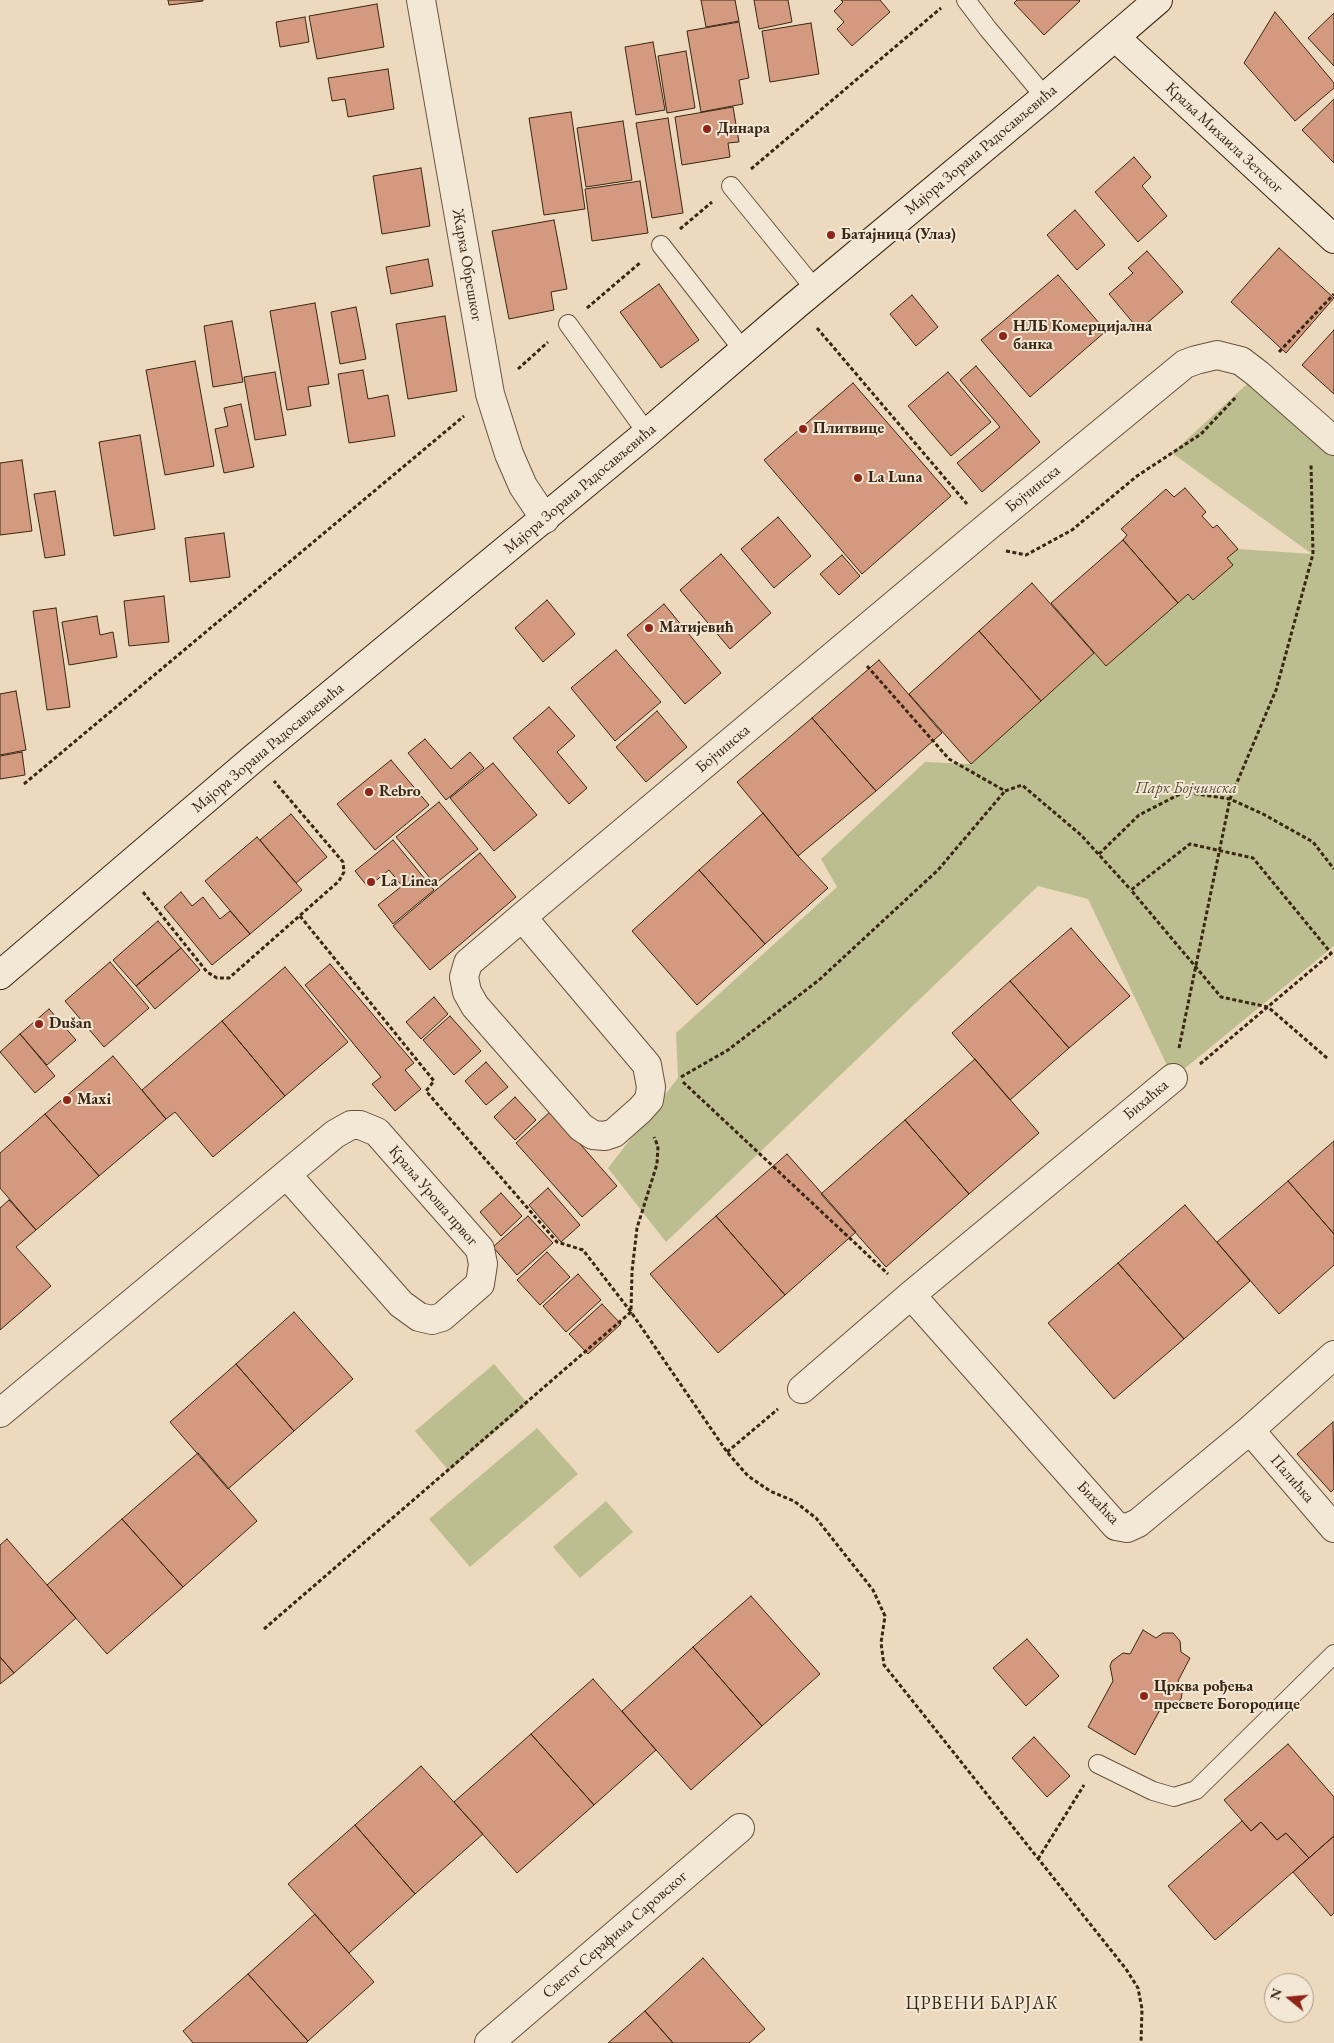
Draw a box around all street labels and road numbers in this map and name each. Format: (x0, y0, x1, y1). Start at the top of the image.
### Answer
street label: Краља Михаила Зетског (1161, 78, 1287, 198)
street label: Мајора Зорана Радосављевића (901, 81, 1061, 219)
street label: Жарка Обрешког (448, 207, 486, 323)
street label: Мајора Зорана Радосављевића (500, 420, 660, 558)
street label: Бојчинска (1002, 461, 1064, 517)
street label: Мајора Зорана Радосављевића (188, 679, 348, 817)
street label: Бојчинска (692, 721, 754, 777)
street label: Бихаћка (1120, 1076, 1172, 1124)
street label: Краља Уроша првог (384, 1142, 482, 1250)
street label: Палићка (1266, 1451, 1318, 1507)
street label: Бихаћка (1073, 1477, 1123, 1529)
street label: Светог Серафима Саровског (539, 1867, 691, 2003)

